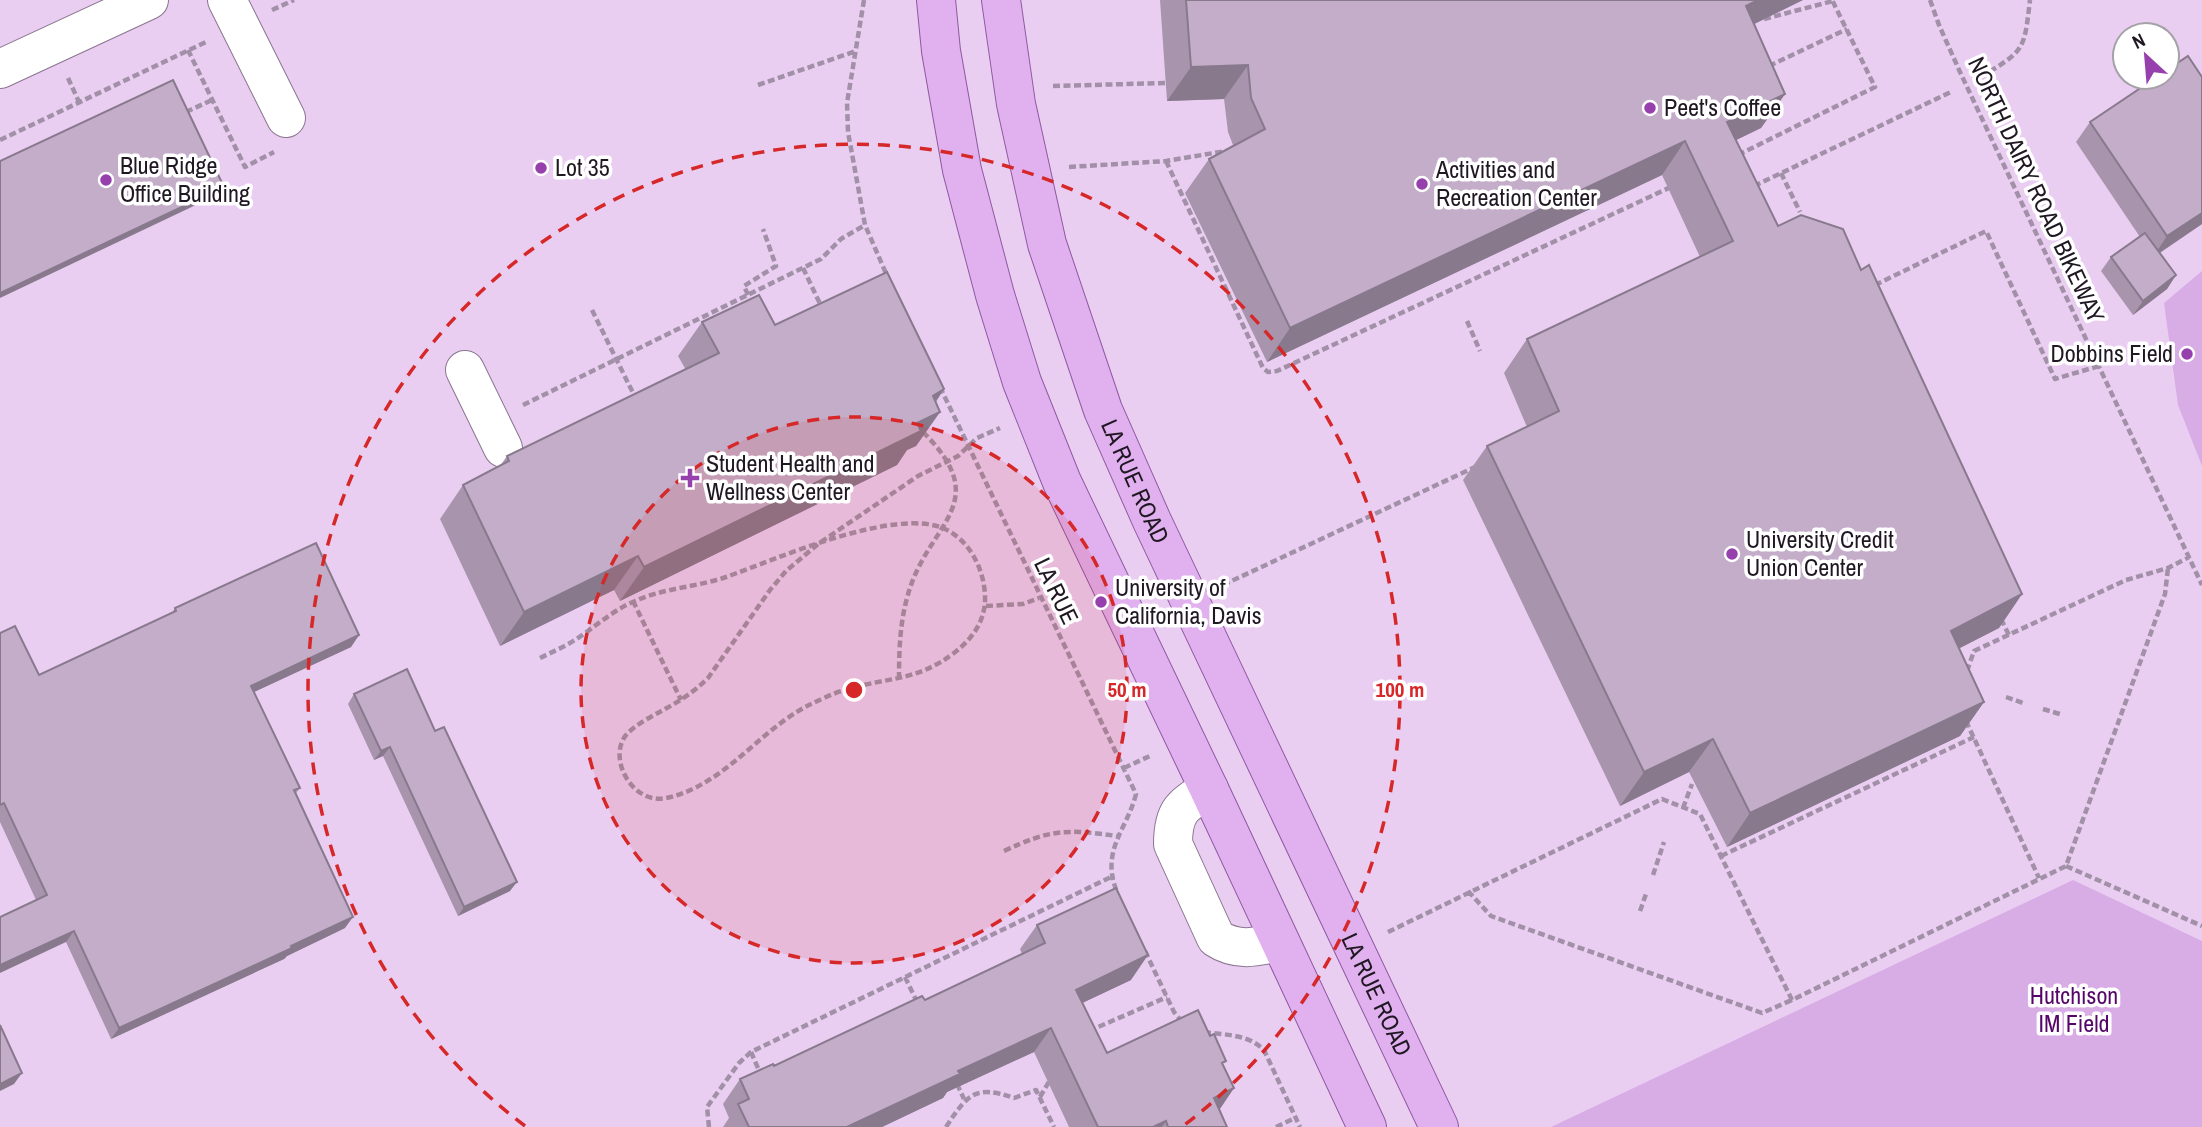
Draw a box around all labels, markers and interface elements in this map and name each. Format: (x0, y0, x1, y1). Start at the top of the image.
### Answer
north arrow (2111, 21, 2181, 91)
text: N (2128, 27, 2149, 55)
street label: NORTH DAIRY ROAD BIKEWAY (1961, 51, 2113, 328)
place label: Peet's Coffee (1664, 91, 1781, 123)
marker: Peet's Coffee (1642, 100, 1658, 116)
place label: Blue Ridge Office Building (120, 149, 250, 209)
place label: Lot 35 (555, 151, 610, 183)
place label: Activities and Recreation Center (1435, 153, 1597, 213)
marker: Lot 35 (533, 160, 549, 176)
marker: Blue Ridge Office Building (98, 172, 114, 188)
marker: Activities and Recreation Center (1414, 176, 1430, 192)
place label: Dobbins Field (2050, 337, 2173, 369)
marker: Dobbins Field (2179, 346, 2195, 362)
street label: LA RUE ROAD (1094, 414, 1177, 548)
place label: Student Health and Wellness Center (706, 447, 875, 507)
marker: Student Health and Wellness Center (680, 468, 700, 488)
place label: University Credit Union Center (1746, 523, 1894, 583)
marker: University Credit Union Center (1724, 546, 1740, 562)
street label: LA RUE (1027, 552, 1087, 629)
place label: University of California, Davis (1115, 571, 1262, 631)
marker: University of California, Davis (1093, 594, 1109, 610)
text: 50 m (1107, 675, 1147, 704)
text: 100 m (1376, 675, 1424, 704)
centre of rings (842, 678, 866, 702)
street label: LA RUE ROAD (1334, 927, 1420, 1061)
park label: Hutchison IM Field (2030, 979, 2118, 1039)

